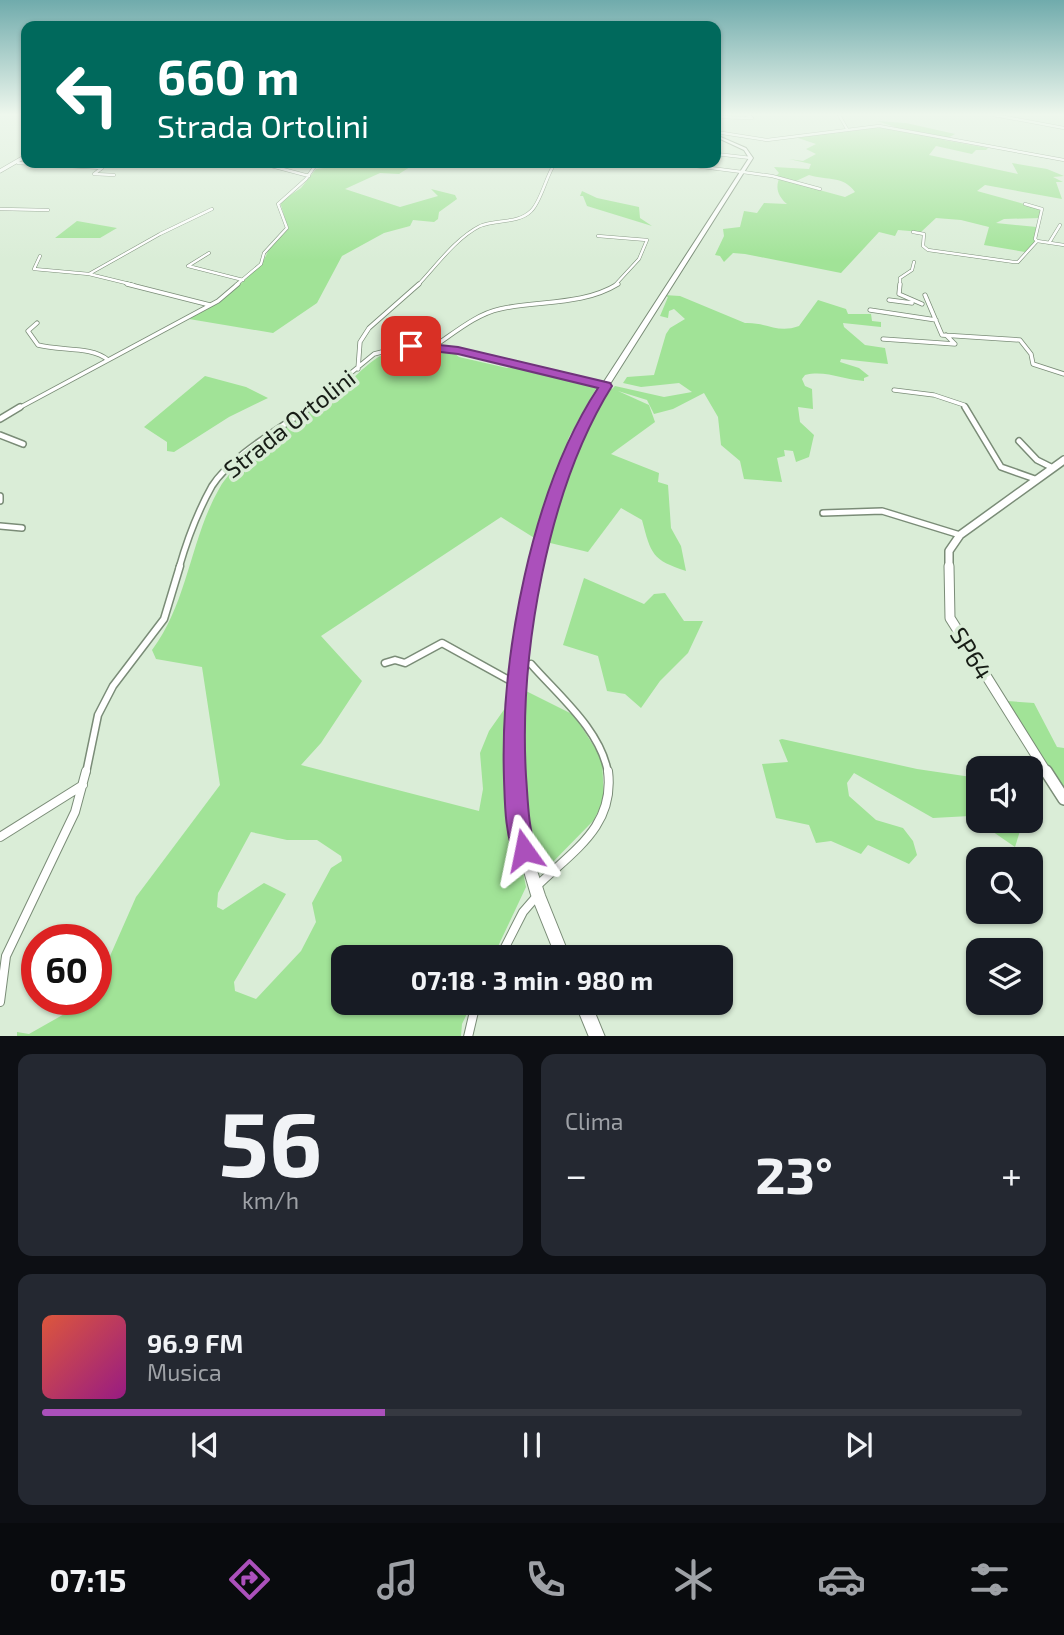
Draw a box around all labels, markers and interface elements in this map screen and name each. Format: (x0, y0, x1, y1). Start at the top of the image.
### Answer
text: 660 m (157, 46, 300, 105)
icon: left (42, 49, 133, 140)
text: Strada Ortolini (157, 106, 369, 144)
pin (381, 316, 441, 376)
icon: arrive (392, 327, 430, 365)
street label: Strada Ortolini (217, 363, 361, 483)
street label: SP64 (945, 622, 999, 684)
map controls (966, 756, 1043, 1015)
button: sound (966, 756, 1043, 833)
position arrow (487, 813, 561, 887)
button: search (966, 847, 1043, 924)
speed limit sign: 60 (21, 924, 112, 1015)
button: layers (966, 938, 1043, 1015)
text: 07:18 · 3 min · 980 m (411, 964, 653, 995)
text: 56 (219, 1086, 322, 1195)
text: Clima (565, 1107, 623, 1135)
text: 23° (755, 1142, 833, 1204)
text: − (565, 1151, 587, 1197)
text: + (1001, 1151, 1022, 1197)
text: km/h (242, 1186, 299, 1214)
text: 96.9 FM (147, 1327, 243, 1358)
text: Musica (147, 1358, 222, 1386)
icon: previous (186, 1426, 224, 1464)
icon: pause (513, 1426, 551, 1464)
icon: next (840, 1426, 878, 1464)
icon: directions (225, 1555, 274, 1604)
icon: music (373, 1555, 422, 1604)
icon: phone (521, 1555, 570, 1604)
icon: climate (669, 1555, 718, 1604)
icon: car (817, 1555, 866, 1604)
icon: filters (965, 1555, 1014, 1604)
text: 07:15 (50, 1560, 126, 1598)

